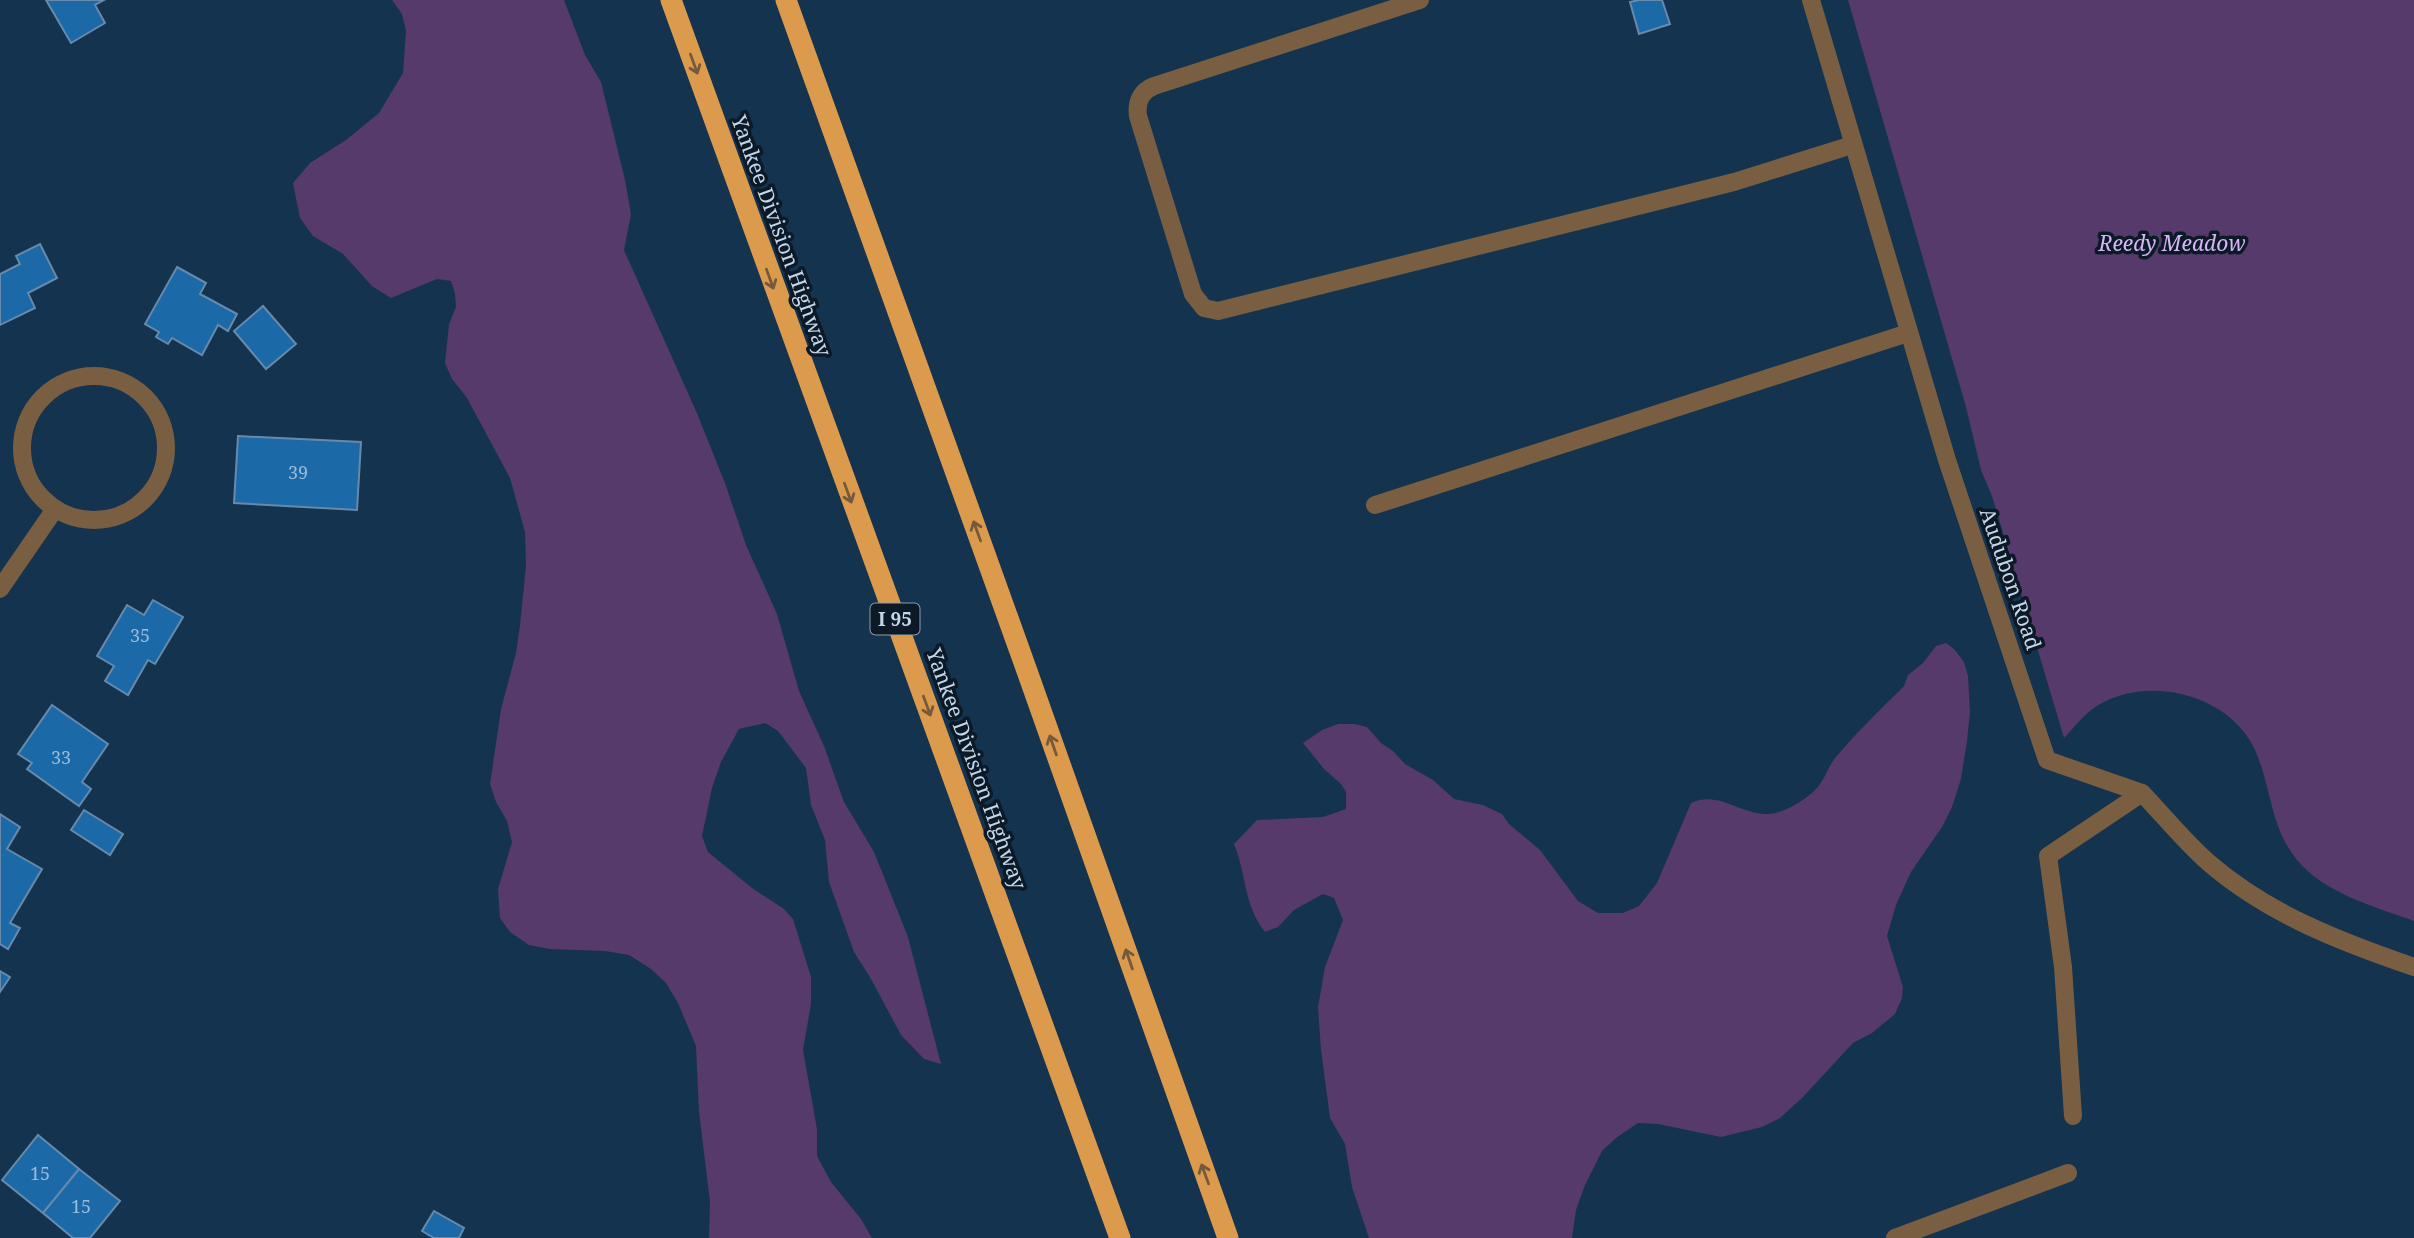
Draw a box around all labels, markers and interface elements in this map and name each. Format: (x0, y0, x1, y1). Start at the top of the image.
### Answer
one-way arrow (689, 53, 701, 75)
street label: Yankee Division Highway (725, 110, 839, 360)
park label: Reedy Meadow (2098, 229, 2245, 257)
one-way arrow (765, 267, 777, 289)
house number: 39 (288, 460, 308, 484)
one-way arrow (843, 481, 855, 503)
street label: Audubon Road (1974, 504, 2048, 654)
one-way arrow (970, 520, 982, 542)
road number: I 95 (870, 604, 920, 634)
house number: 35 (130, 623, 150, 647)
street label: Yankee Division Highway (920, 643, 1034, 893)
one-way arrow (921, 694, 934, 716)
one-way arrow (1046, 734, 1059, 756)
house number: 33 (51, 745, 71, 769)
one-way arrow (1122, 949, 1134, 971)
house number: 15 (30, 1161, 50, 1185)
one-way arrow (1198, 1163, 1210, 1185)
house number: 15 (71, 1194, 91, 1218)

